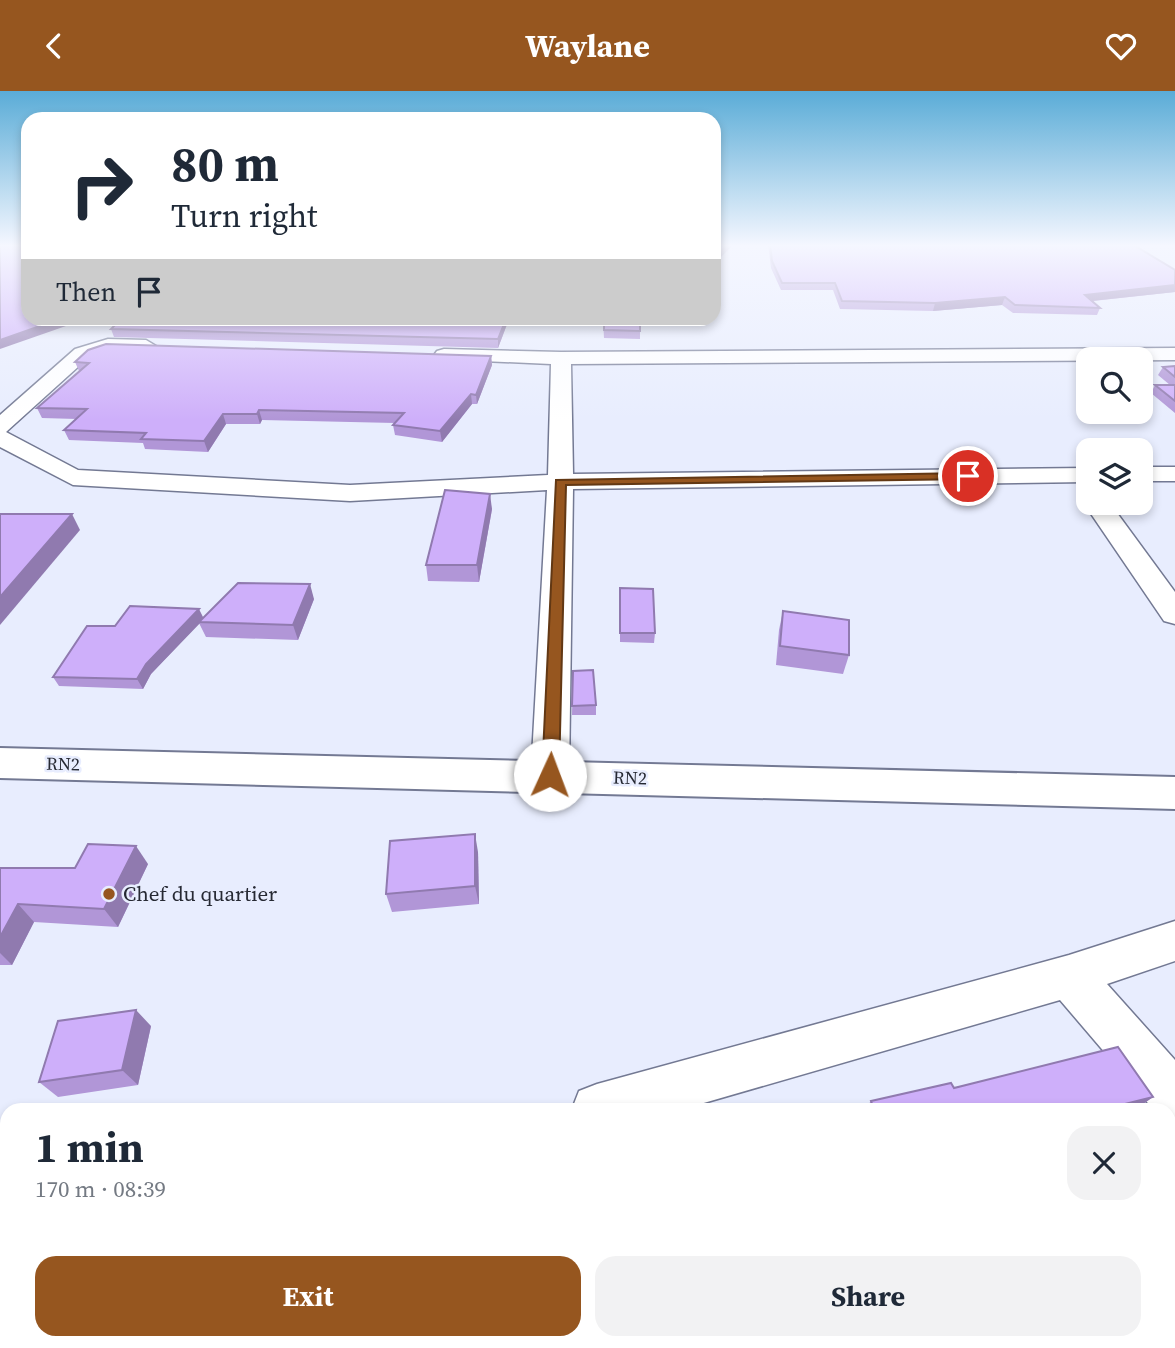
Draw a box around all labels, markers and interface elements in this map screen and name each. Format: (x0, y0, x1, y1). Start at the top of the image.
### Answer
text: Waylane (525, 24, 650, 68)
icon: back (35, 27, 73, 65)
icon: heart (1102, 27, 1140, 65)
text: 80 m (171, 130, 279, 197)
icon: right (56, 140, 147, 231)
text: Turn right (171, 194, 317, 238)
icon: arrive (130, 273, 168, 311)
text: Then (56, 274, 116, 310)
map controls (1076, 347, 1153, 515)
button: search (1076, 347, 1153, 424)
button: layers (1076, 438, 1153, 515)
pin (938, 446, 998, 506)
icon: arrive (949, 457, 987, 495)
position arrow (513, 738, 587, 812)
street label: RN2 (46, 751, 80, 776)
street label: RN2 (613, 764, 647, 791)
place label: Chef du quartier (123, 879, 277, 908)
marker: Chef du quartier (101, 886, 117, 902)
text: 1 min (35, 1118, 144, 1176)
button: close (1067, 1126, 1141, 1200)
text: 170 m · 08:39 (35, 1173, 166, 1205)
button: Exit (35, 1256, 581, 1336)
button: Share (595, 1256, 1141, 1336)

